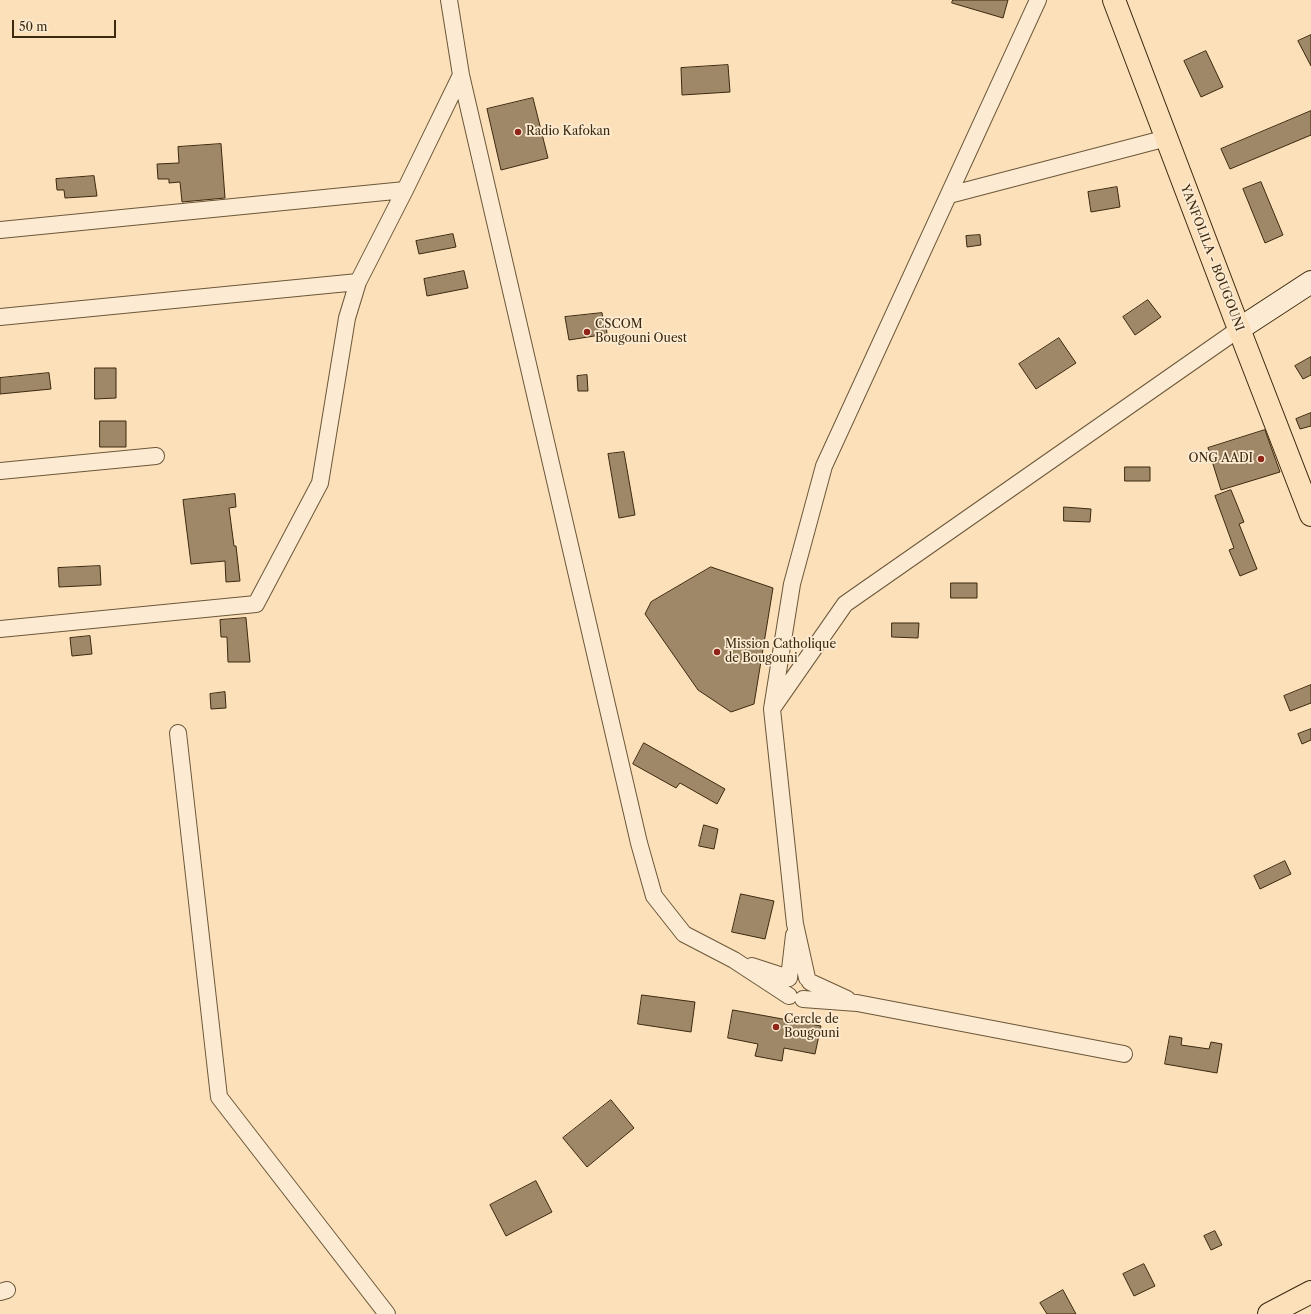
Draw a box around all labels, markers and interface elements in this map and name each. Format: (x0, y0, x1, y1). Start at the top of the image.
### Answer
scale bar (14, 12, 118, 38)
text: 50 m (19, 19, 48, 34)
place label: Radio Kafokan (526, 125, 610, 139)
marker: Radio Kafokan (513, 127, 523, 137)
street label: YANFOLILA - BOUGOUNI (1177, 183, 1247, 333)
place label: CSCOM Bougouni Ouest (595, 318, 687, 346)
marker: CSCOM Bougouni Ouest (582, 327, 592, 337)
place label: ONG AADI (1189, 452, 1253, 466)
marker: ONG AADI (1256, 454, 1266, 464)
place label: Mission Catholique de Bougouni (725, 638, 836, 666)
marker: Mission Catholique de Bougouni (712, 647, 722, 657)
place label: Cercle de Bougouni (784, 1013, 839, 1041)
marker: Cercle de Bougouni (771, 1022, 781, 1032)

